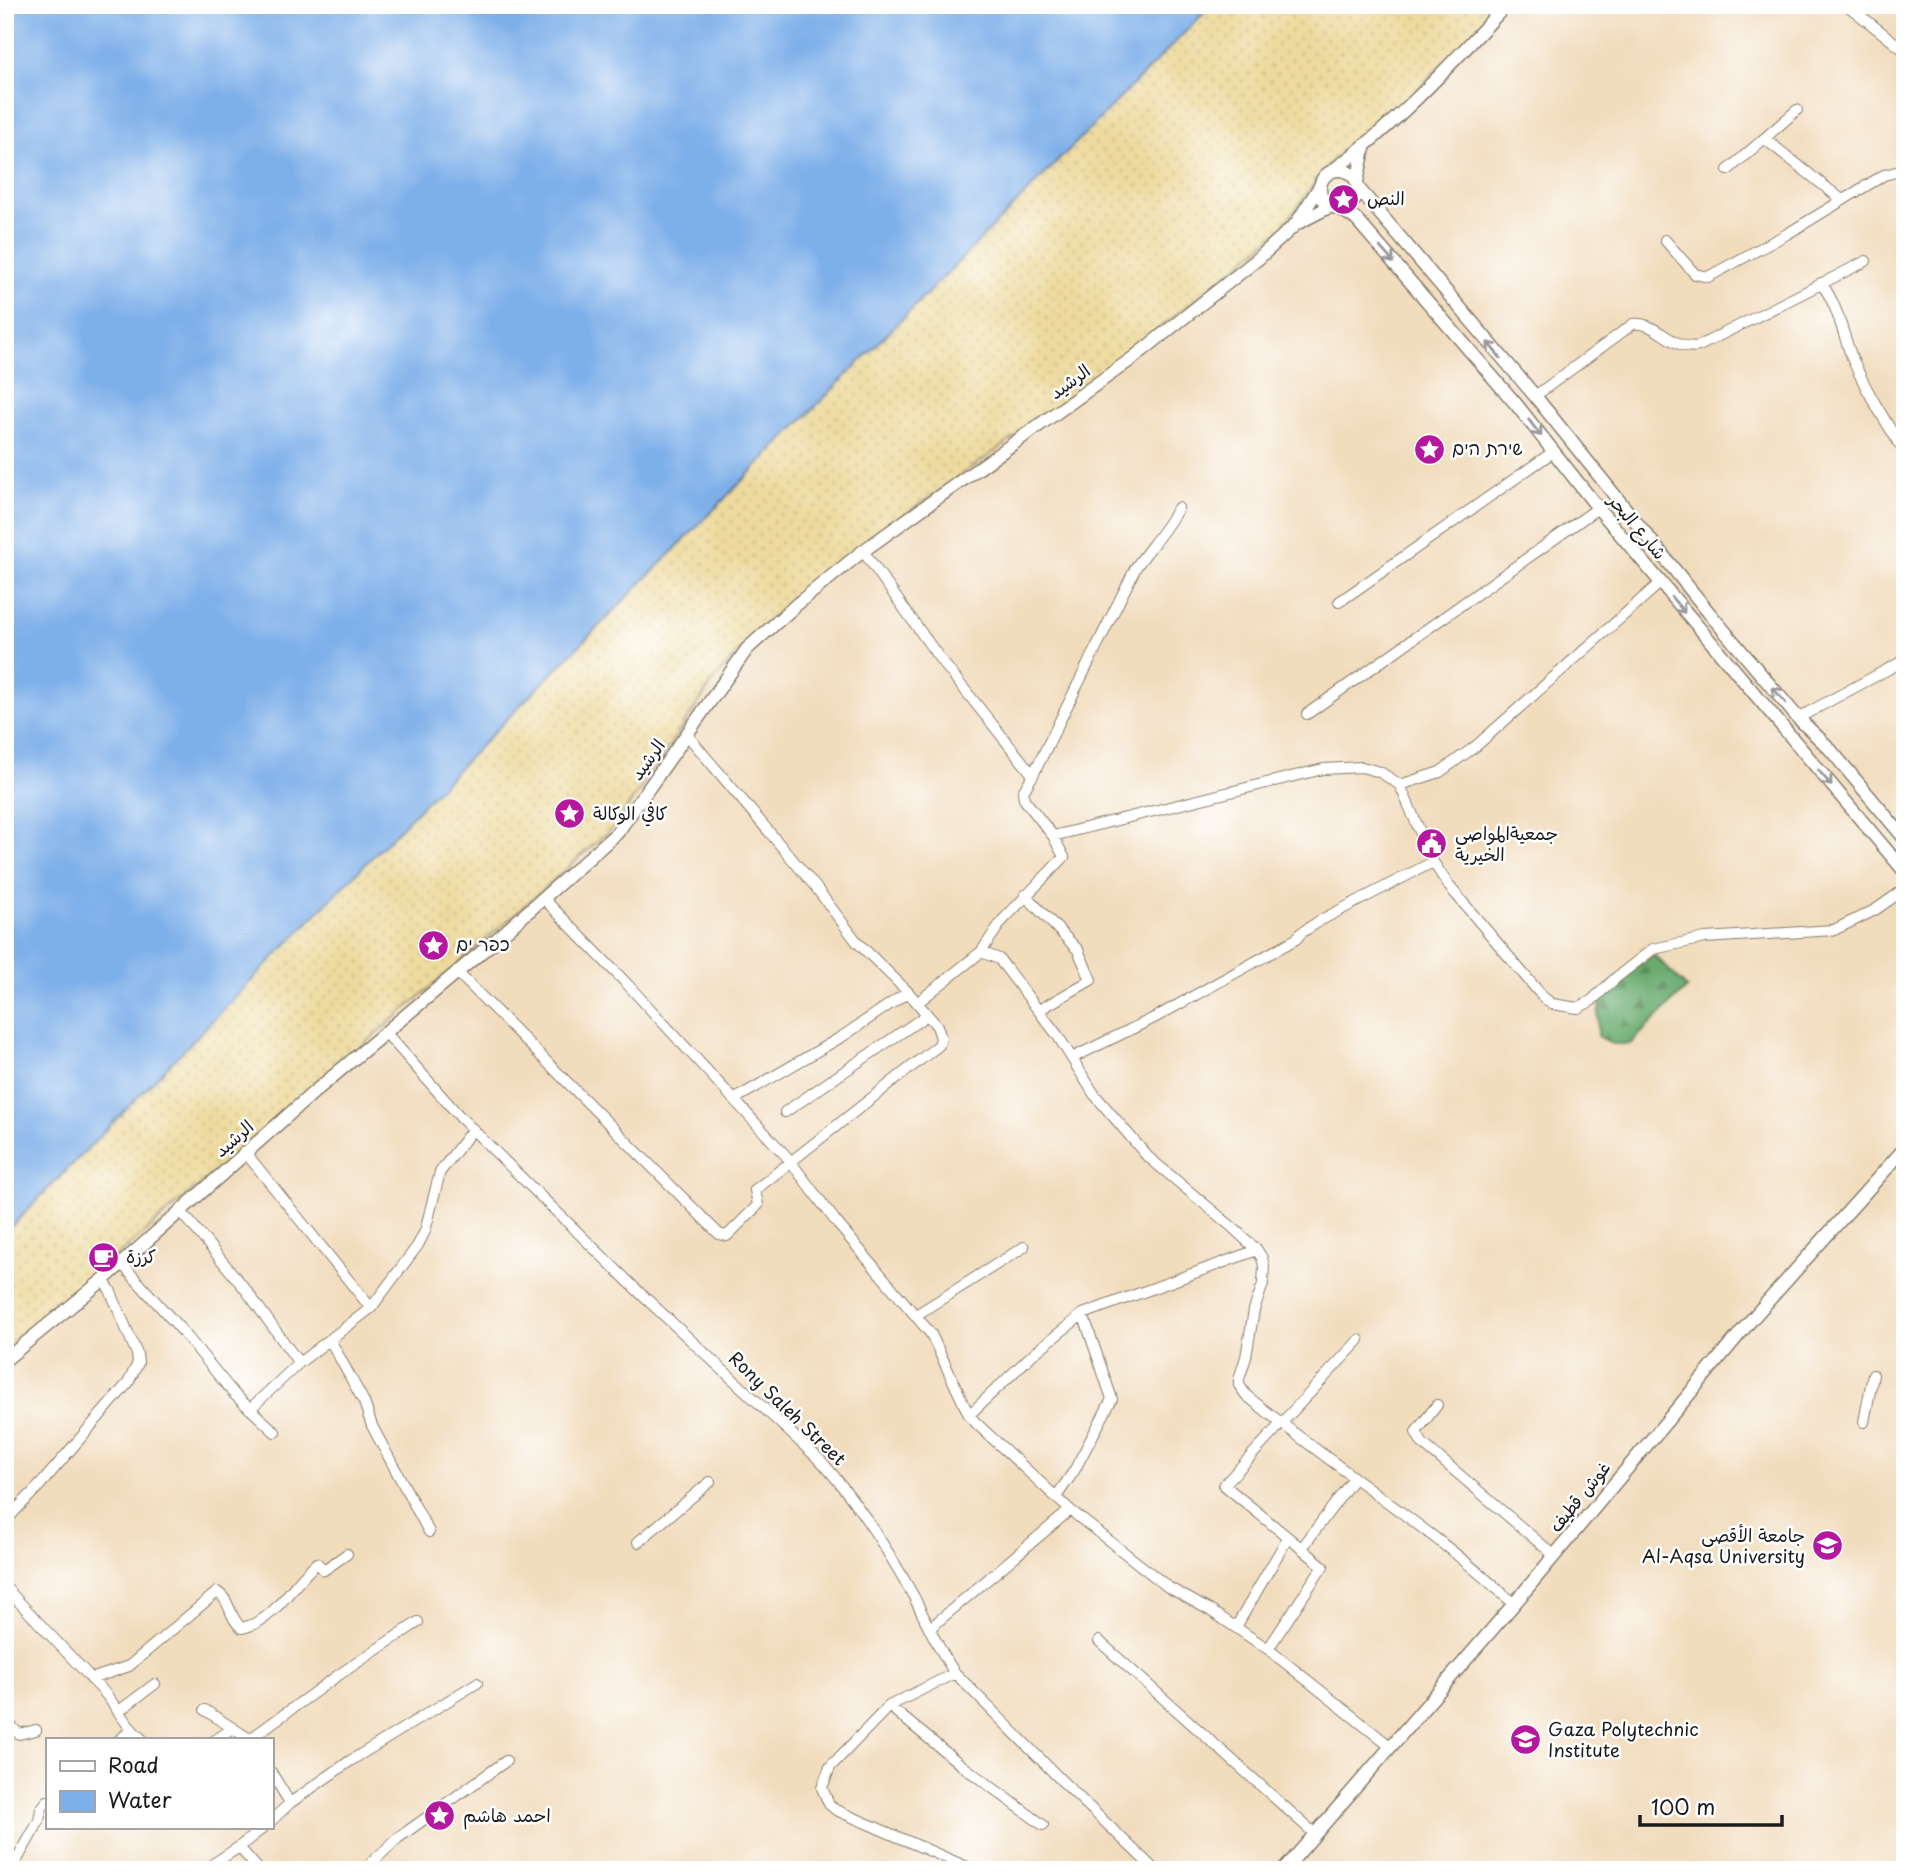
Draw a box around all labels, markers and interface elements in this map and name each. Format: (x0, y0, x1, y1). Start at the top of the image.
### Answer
place icon: النص (1327, 182, 1361, 216)
place label: النص (1367, 184, 1405, 211)
one-way arrow (1379, 246, 1395, 264)
one-way arrow (1486, 341, 1502, 359)
street label: الرشيد (1043, 357, 1095, 405)
one-way arrow (1527, 419, 1542, 437)
place icon: שירת הים (1412, 432, 1446, 466)
place label: שירת הים (1452, 434, 1523, 461)
street label: شارع البحر (1601, 486, 1674, 565)
one-way arrow (1671, 595, 1686, 613)
one-way arrow (1771, 687, 1787, 705)
street label: الرشيد (623, 733, 671, 785)
one-way arrow (1817, 769, 1833, 787)
place icon: كافي الوكالة (553, 797, 587, 831)
place label: كافي الوكالة (593, 799, 668, 827)
place label: جمعيةالمواصي الخيرية (1455, 819, 1558, 867)
public building icon: جمعيةالمواصي الخيرية (1415, 827, 1449, 861)
place icon: כפר ים (416, 928, 450, 962)
place label: כפר ים (456, 930, 510, 957)
street label: الرشيد (207, 1113, 259, 1163)
cafe icon: كرزة (86, 1240, 120, 1274)
place label: كرزة (126, 1242, 157, 1269)
street label: Rony Saleh Street (723, 1345, 853, 1471)
street label: غوش قطيف (1542, 1455, 1616, 1538)
place label: جامعة الأقصى Al-Aqsa University (1642, 1521, 1805, 1569)
school or university icon: جامعة الأقصى Al-Aqsa University (1811, 1529, 1845, 1563)
place label: Gaza Polytechnic Institute (1548, 1715, 1699, 1763)
school or university icon: Gaza Polytechnic Institute (1508, 1723, 1542, 1757)
legend (46, 1738, 273, 1829)
text: Road (108, 1748, 159, 1780)
text: Water (108, 1783, 172, 1815)
scale bar (1640, 1784, 1782, 1828)
text: 100 m (1651, 1790, 1715, 1822)
place icon: احمد هاشم (423, 1799, 457, 1833)
place label: احمد هاشم (463, 1801, 551, 1830)

